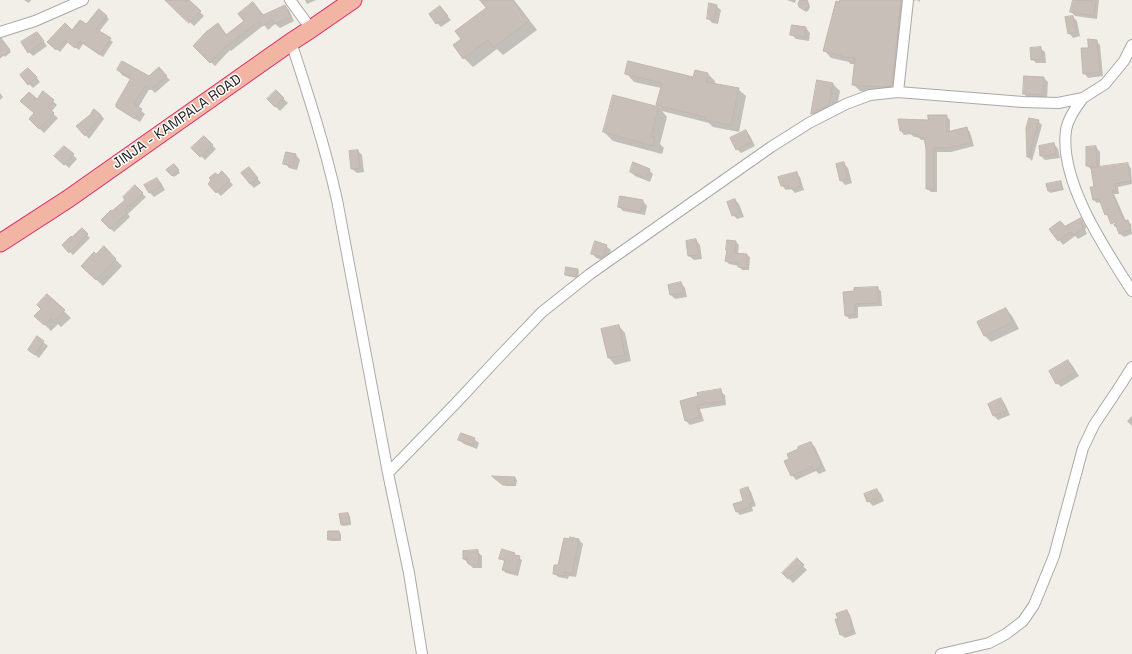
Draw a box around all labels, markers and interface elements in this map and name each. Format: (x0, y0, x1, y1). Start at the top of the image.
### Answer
street label: JINJA - KAMPALA ROAD (109, 71, 245, 173)

